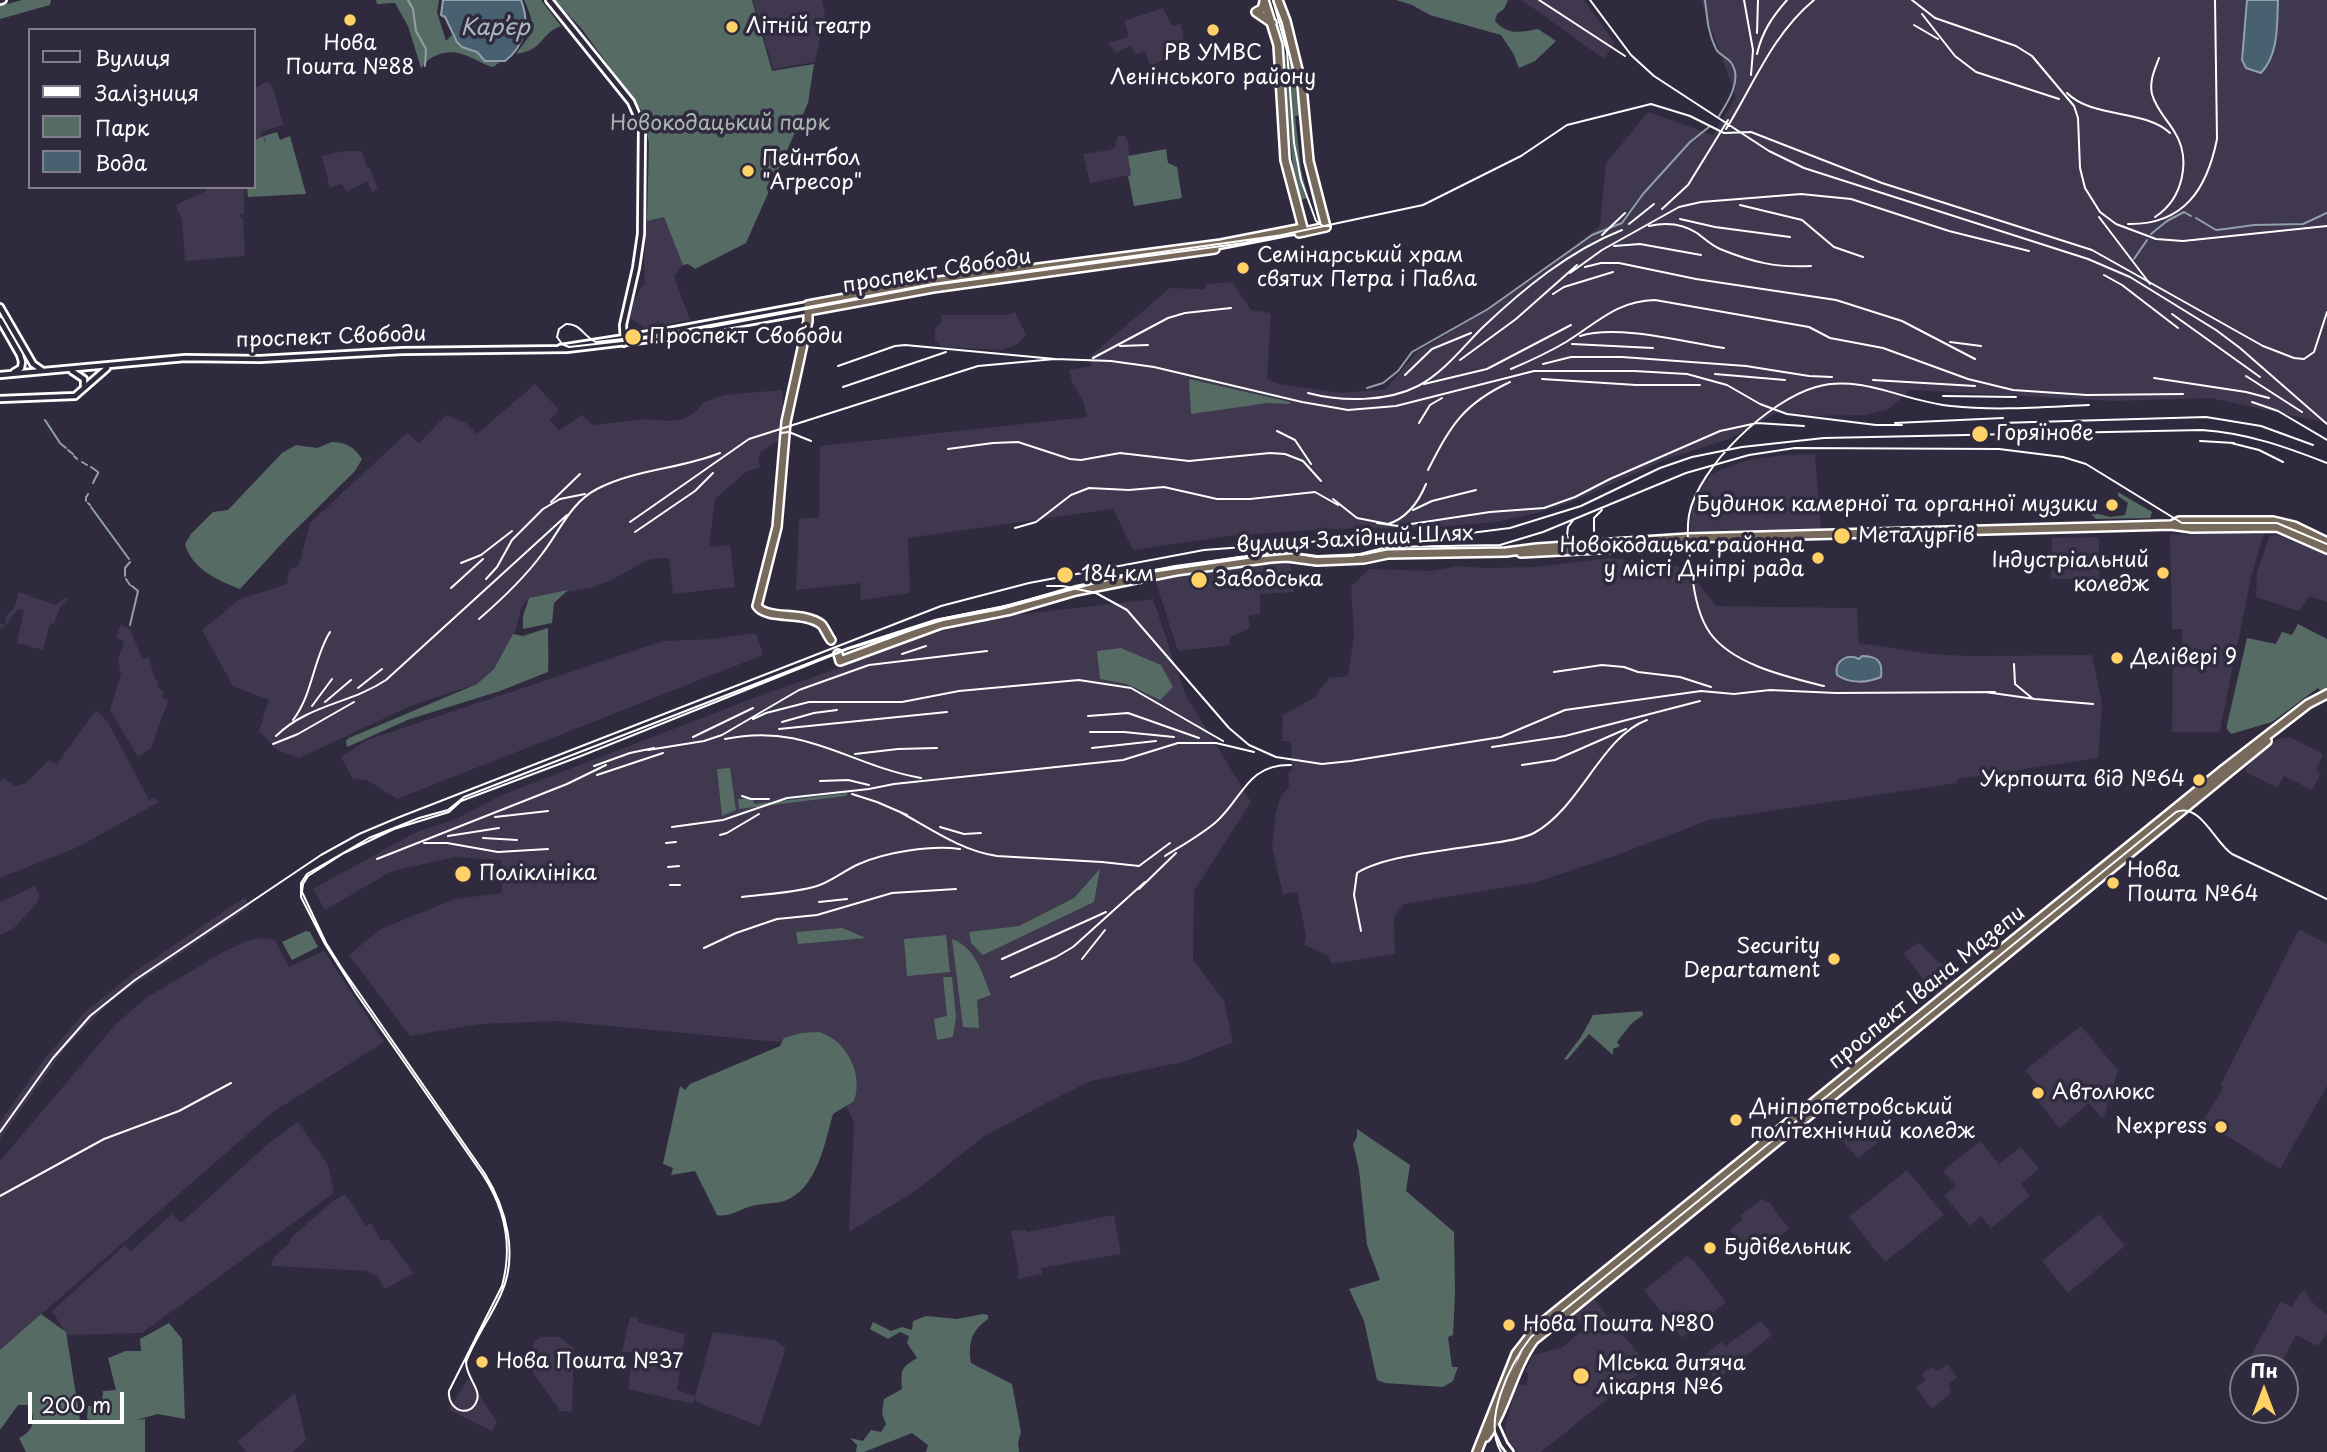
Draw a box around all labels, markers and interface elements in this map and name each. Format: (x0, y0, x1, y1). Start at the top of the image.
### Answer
marker: Нова Пошта №88 (342, 12, 358, 28)
place label: Лiтнiй театр (746, 14, 871, 40)
water label: Кар’єр (460, 15, 530, 43)
marker: Лiтнiй театр (724, 19, 740, 35)
marker: РВ УМВС Ленінського району (1205, 22, 1221, 38)
legend (28, 28, 256, 189)
place label: Нова Пошта №88 (285, 31, 415, 81)
text: Вулиця (95, 41, 171, 73)
place label: РВ УМВС Ленінського району (1110, 41, 1316, 91)
text: Залізниця (95, 76, 199, 108)
text: Парк (95, 111, 149, 143)
park label: Новокодацький парк (610, 111, 830, 137)
text: Вода (95, 146, 147, 178)
place label: Пейнтбол "Агресор" (762, 146, 862, 196)
marker: Пейнтбол "Агресор" (740, 163, 756, 179)
place label: Семінарський храм святих Петра і Павла (1257, 243, 1477, 293)
street label: проспект Свободи (841, 245, 1033, 299)
marker: Семінарський храм святих Петра і Павла (1235, 260, 1251, 276)
street label: проспект Свободи (235, 322, 427, 354)
place label: Проспект Свободи (649, 324, 843, 350)
marker: Проспект Свободи (623, 327, 643, 347)
place label: Горяїнове (1996, 421, 2094, 447)
marker: Горяїнове (1970, 424, 1990, 444)
place label: Будинок камерної та органної музики (1696, 492, 2098, 518)
marker: Будинок камерної та органної музики (2104, 497, 2120, 513)
street label: вулиця Західний Шлях (1236, 521, 1474, 559)
place label: Металургів (1858, 523, 1975, 549)
marker: Металургів (1832, 526, 1852, 546)
place label: Новокодацька районна у місті Дніпрі рада (1559, 533, 1804, 583)
place label: Індустріальний коледж (1992, 548, 2149, 598)
marker: Новокодацька районна у місті Дніпрі рада (1810, 550, 1826, 566)
place label: 184 км (1081, 562, 1154, 588)
marker: 184 км (1055, 565, 1075, 585)
marker: Індустріальний коледж (2155, 565, 2171, 581)
place label: Заводська (1215, 567, 1323, 593)
marker: Заводська (1189, 570, 1209, 590)
place label: Делівері 9 (2131, 645, 2237, 671)
marker: Делівері 9 (2109, 650, 2125, 666)
place label: Укрпошта від №64 (1980, 767, 2185, 793)
marker: Укрпошта від №64 (2191, 772, 2207, 788)
place label: Нова Пошта №64 (2127, 858, 2259, 908)
place label: Поліклініка (479, 861, 597, 887)
marker: Поліклініка (453, 864, 473, 884)
marker: Нова Пошта №64 (2105, 875, 2121, 891)
street label: проспект Івана Мазепи (1824, 901, 2030, 1075)
place label: Security Departament (1683, 934, 1820, 984)
marker: Security Departament (1826, 951, 1842, 967)
place label: Автолюкс (2052, 1080, 2155, 1106)
marker: Автолюкс (2030, 1085, 2046, 1101)
place label: Дніпропетровський політехнічний коледж (1750, 1095, 1975, 1145)
marker: Дніпропетровський політехнічний коледж (1728, 1112, 1744, 1128)
place label: Nexpress (2115, 1114, 2207, 1140)
marker: Nexpress (2213, 1119, 2229, 1135)
place label: Будівельник (1724, 1235, 1851, 1261)
marker: Будівельник (1702, 1240, 1718, 1256)
place label: Нова Пошта №80 (1523, 1312, 1714, 1338)
marker: Нова Пошта №80 (1501, 1317, 1517, 1333)
place label: Нова Пошта №37 (496, 1349, 683, 1375)
place label: МІська дитяча лікарня №6 (1597, 1351, 1746, 1401)
marker: Нова Пошта №37 (474, 1354, 490, 1370)
north arrow (2229, 1354, 2299, 1424)
text: Пн (2250, 1356, 2278, 1384)
marker: МІська дитяча лікарня №6 (1571, 1366, 1591, 1386)
scale bar (32, 1378, 128, 1422)
text: 200 m (41, 1388, 111, 1420)

